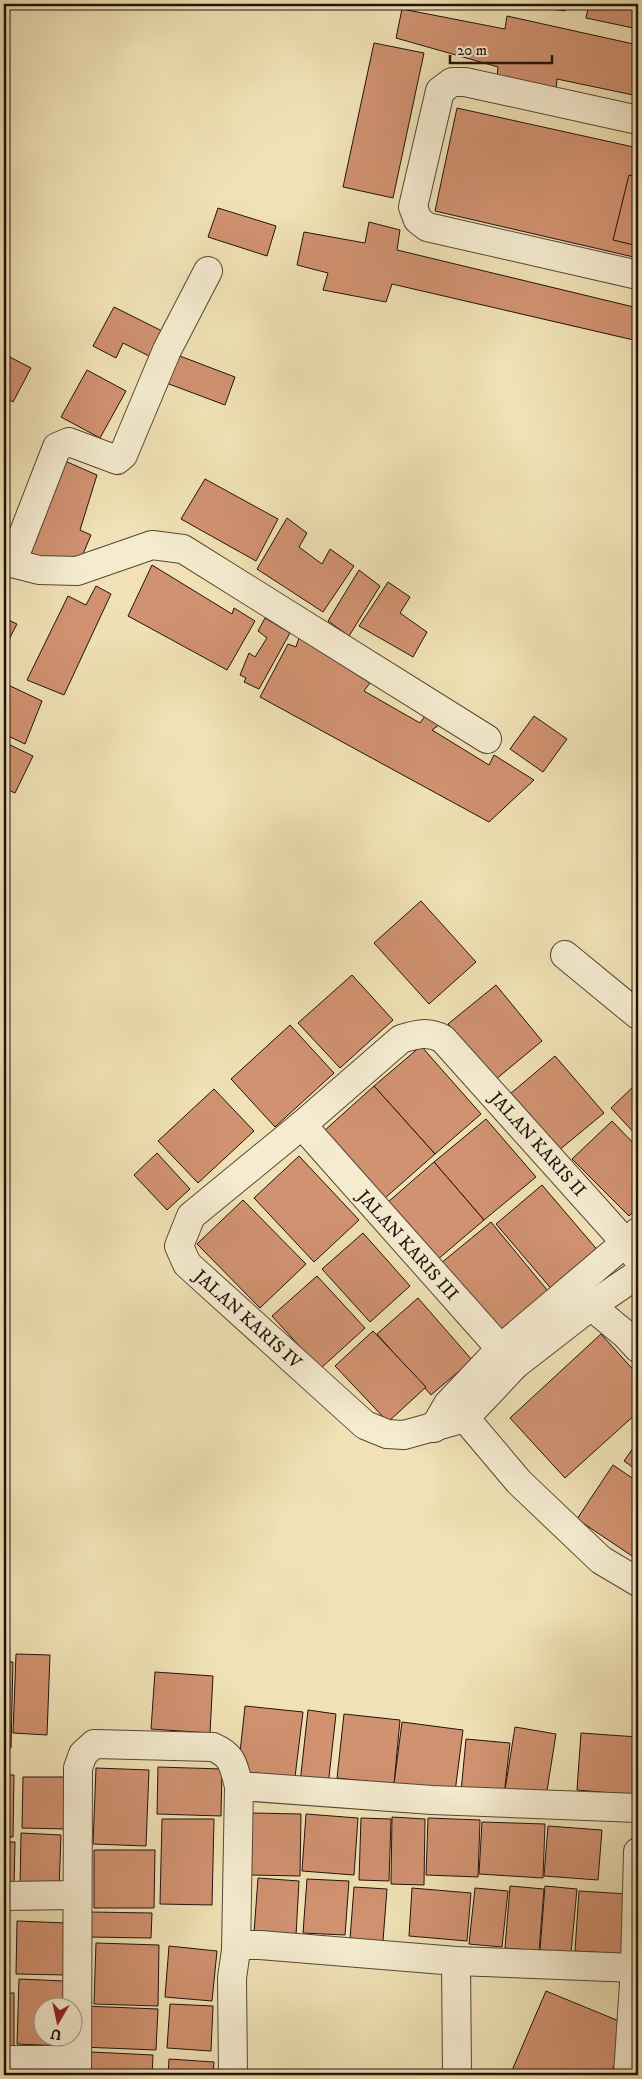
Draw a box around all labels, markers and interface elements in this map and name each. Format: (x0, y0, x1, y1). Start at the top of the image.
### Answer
scale bar (450, 32, 552, 64)
text: 20 m (457, 41, 487, 60)
street label: JALAN KARIS II (483, 1086, 590, 1202)
street label: JALAN KARIS III (351, 1185, 463, 1305)
street label: JALAN KARIS IV (187, 1264, 306, 1374)
north arrow (32, 1996, 82, 2046)
text: U (49, 2024, 63, 2044)

